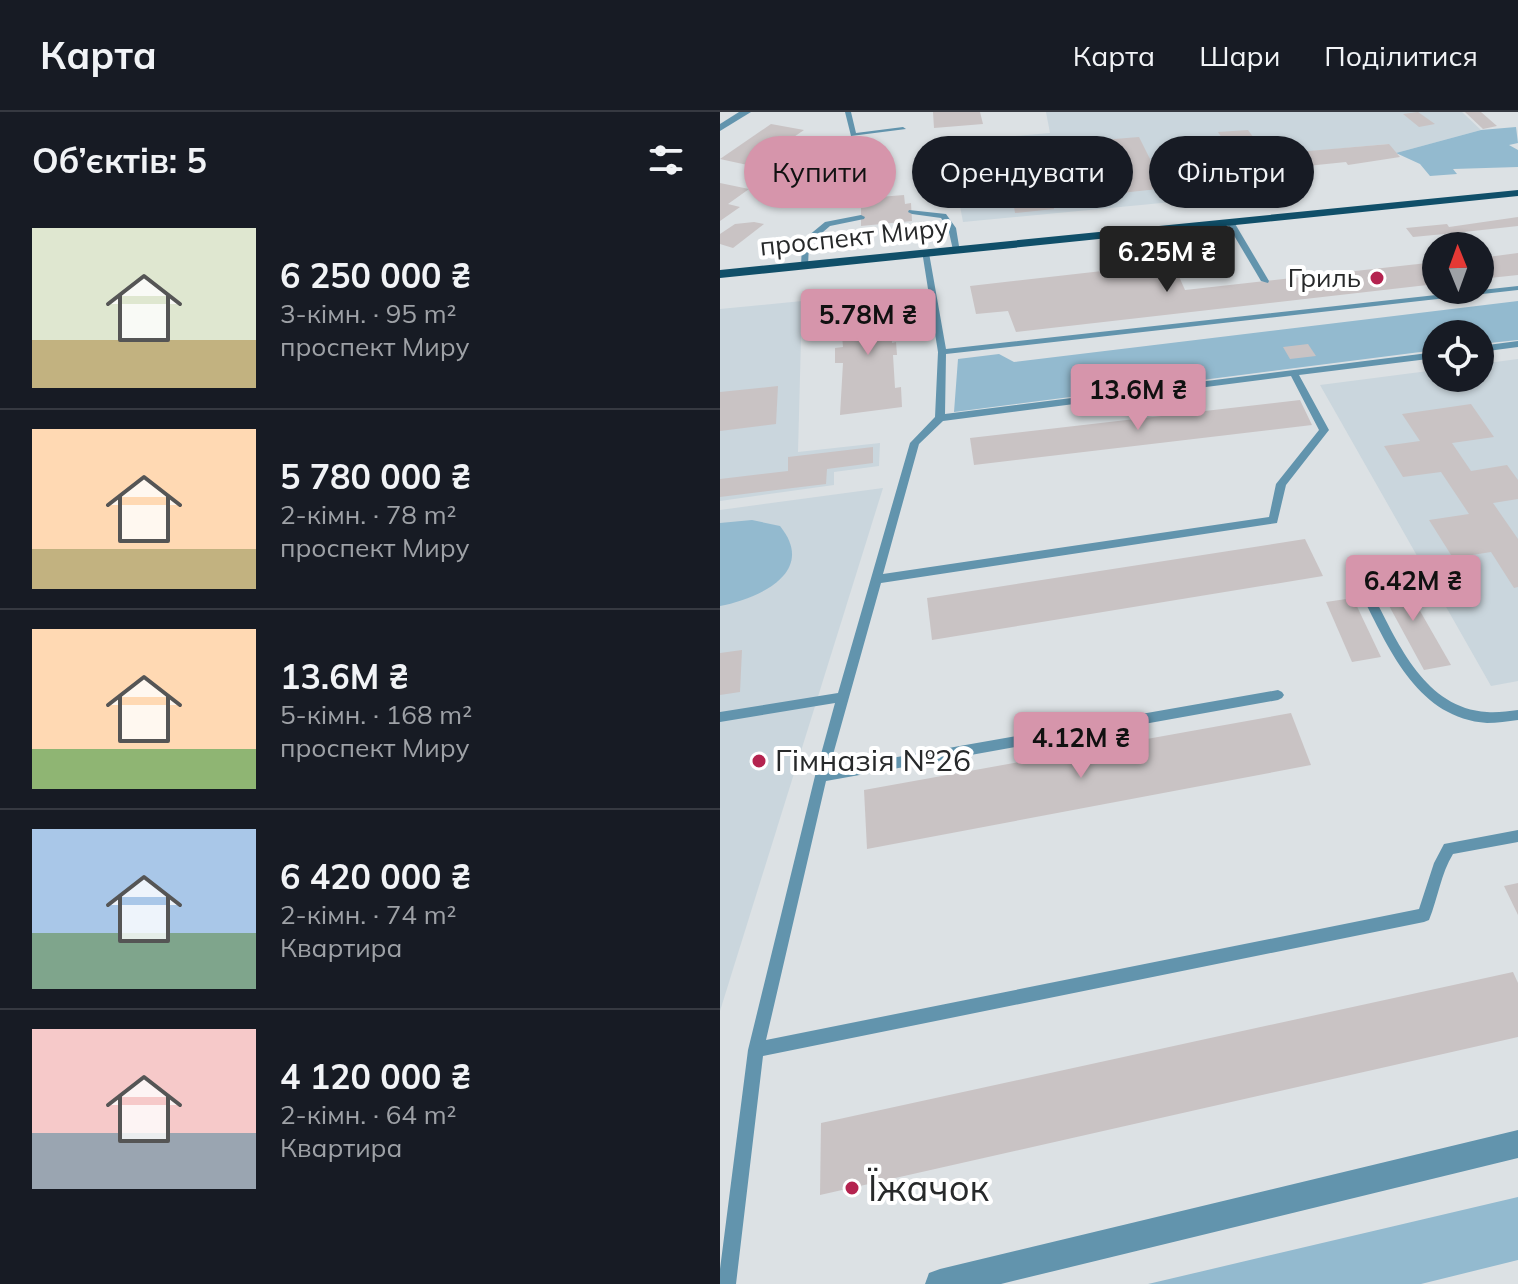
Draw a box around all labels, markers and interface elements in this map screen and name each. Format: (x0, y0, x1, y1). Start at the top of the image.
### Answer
text: Карта (40, 31, 157, 79)
text: Карта (1073, 38, 1155, 73)
text: Шари (1199, 38, 1280, 73)
text: Поділитися (1324, 38, 1478, 73)
chip: Купити (744, 136, 896, 208)
chip: Орендувати (912, 136, 1133, 208)
chip: Фільтри (1149, 136, 1314, 208)
icon: filters (644, 138, 688, 182)
text: Об’єктів: 5 (32, 139, 207, 182)
street label: проспект Миру (758, 210, 950, 263)
pin: 6.25M ₴ (1093, 226, 1241, 294)
north arrow (1422, 232, 1494, 304)
map controls (1422, 232, 1494, 392)
text: 6.25M ₴ (1118, 235, 1216, 268)
text: 6 250 000 ₴ (280, 254, 471, 297)
icon: home (96, 260, 192, 356)
place label: Гриль (1288, 261, 1361, 294)
marker: Гриль (1368, 269, 1386, 287)
pin: 5.78M ₴ (794, 289, 942, 357)
text: 3-кімн. · 95 m² (280, 297, 456, 330)
text: 5.78M ₴ (819, 298, 917, 331)
button: locate (1422, 320, 1494, 392)
text: проспект Миру (280, 330, 470, 363)
pin: 13.6M ₴ (1064, 364, 1212, 432)
text: 13.6M ₴ (1089, 373, 1187, 406)
text: 5 780 000 ₴ (280, 455, 471, 498)
icon: home (96, 461, 192, 557)
text: 2-кімн. · 78 m² (280, 498, 456, 531)
text: проспект Миру (280, 531, 470, 564)
pin: 6.42M ₴ (1339, 555, 1487, 623)
text: 6.42M ₴ (1364, 564, 1462, 597)
text: 13.6M ₴ (280, 655, 409, 698)
icon: home (96, 661, 192, 757)
text: 5-кімн. · 168 m² (280, 698, 472, 731)
pin: 4.12M ₴ (1007, 712, 1155, 780)
text: 4.12M ₴ (1032, 721, 1130, 754)
text: проспект Миру (280, 731, 470, 764)
place label: Гімназія №26 (775, 741, 971, 779)
marker: Гімназія №26 (750, 752, 768, 770)
text: 6 420 000 ₴ (280, 855, 471, 898)
icon: home (96, 861, 192, 957)
text: 2-кімн. · 74 m² (280, 898, 456, 931)
text: Квартира (280, 931, 402, 964)
text: 4 120 000 ₴ (280, 1055, 471, 1098)
icon: home (96, 1061, 192, 1157)
text: 2-кімн. · 64 m² (280, 1098, 456, 1131)
text: Квартира (280, 1131, 402, 1164)
place label: Їжачок (867, 1165, 990, 1210)
marker: Їжачок (843, 1179, 861, 1197)

